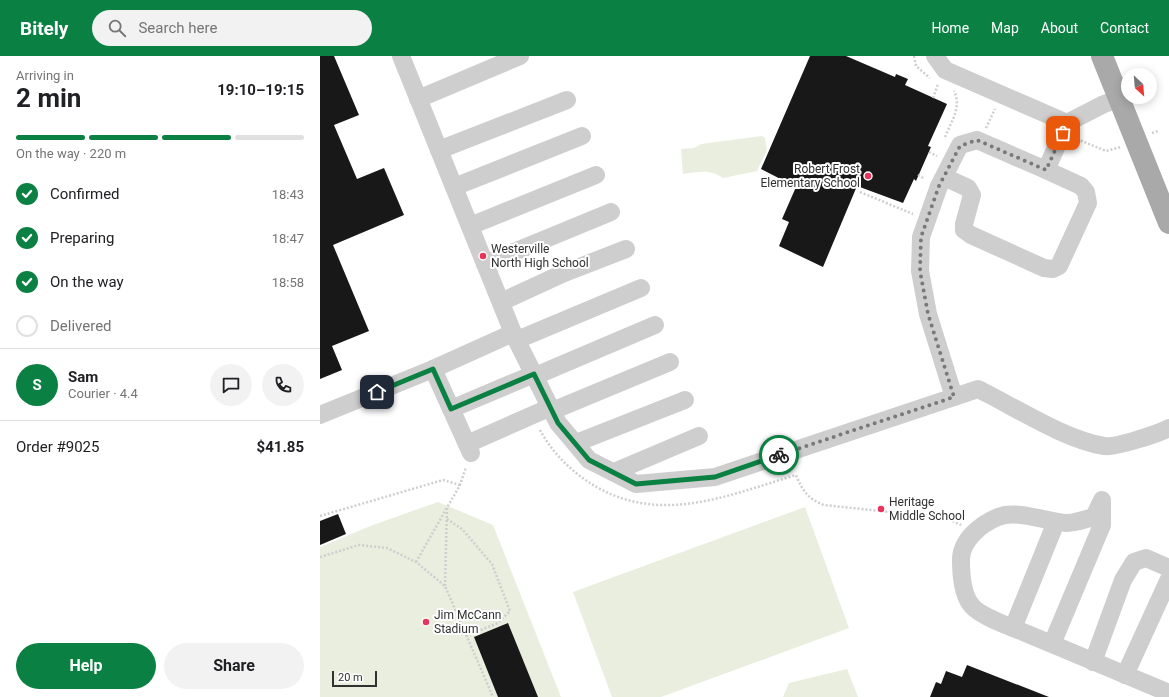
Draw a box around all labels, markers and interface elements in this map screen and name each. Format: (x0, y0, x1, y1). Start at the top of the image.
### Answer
search box (92, 10, 372, 46)
text: Bitely (20, 17, 68, 40)
icon: search (106, 17, 128, 39)
text: Search here (138, 19, 217, 37)
text: Home (931, 20, 969, 36)
text: Map (991, 20, 1019, 36)
text: About (1041, 20, 1078, 36)
text: Contact (1100, 20, 1149, 36)
text: Arriving in (16, 68, 74, 83)
north arrow (1121, 68, 1157, 104)
map controls (1121, 68, 1157, 104)
text: 19:10–19:15 (217, 81, 304, 99)
text: 2 min (16, 83, 81, 113)
pin (1046, 116, 1080, 150)
icon: bag (1052, 122, 1074, 144)
text: On the way · 220 m (16, 146, 126, 161)
place label: Robert Frost Elementary School (760, 162, 860, 190)
marker: Robert Frost Elementary School (863, 171, 873, 181)
icon: check (16, 183, 38, 205)
text: Confirmed (50, 185, 120, 203)
text: 18:43 (272, 187, 304, 202)
icon: check (16, 227, 38, 249)
text: Preparing (50, 229, 114, 247)
text: 18:47 (272, 231, 304, 246)
place label: Westerville North High School (491, 242, 589, 270)
marker: Westerville North High School (478, 251, 488, 261)
icon: check (16, 271, 38, 293)
text: On the way (50, 273, 124, 291)
text: 18:58 (272, 275, 304, 290)
text: Delivered (50, 317, 112, 335)
button: chat (210, 364, 252, 406)
button: phone (262, 364, 304, 406)
text: Sam (68, 368, 98, 386)
pin (360, 375, 394, 409)
text: S (32, 376, 42, 394)
icon: home (366, 381, 388, 403)
text: Courier · 4.4 (68, 386, 138, 401)
courier (759, 435, 799, 475)
text: Order #9025 (16, 438, 99, 456)
text: $41.85 (257, 438, 304, 456)
icon: bike (768, 444, 790, 466)
place label: Heritage Middle School (889, 495, 965, 523)
marker: Heritage Middle School (876, 504, 886, 514)
place label: Jim McCann Stadium (434, 608, 501, 636)
marker: Jim McCann Stadium (421, 617, 431, 627)
button: Help (16, 643, 156, 689)
button: Share (164, 643, 304, 689)
scale bar (332, 669, 377, 688)
text: 20 m (338, 671, 363, 684)

